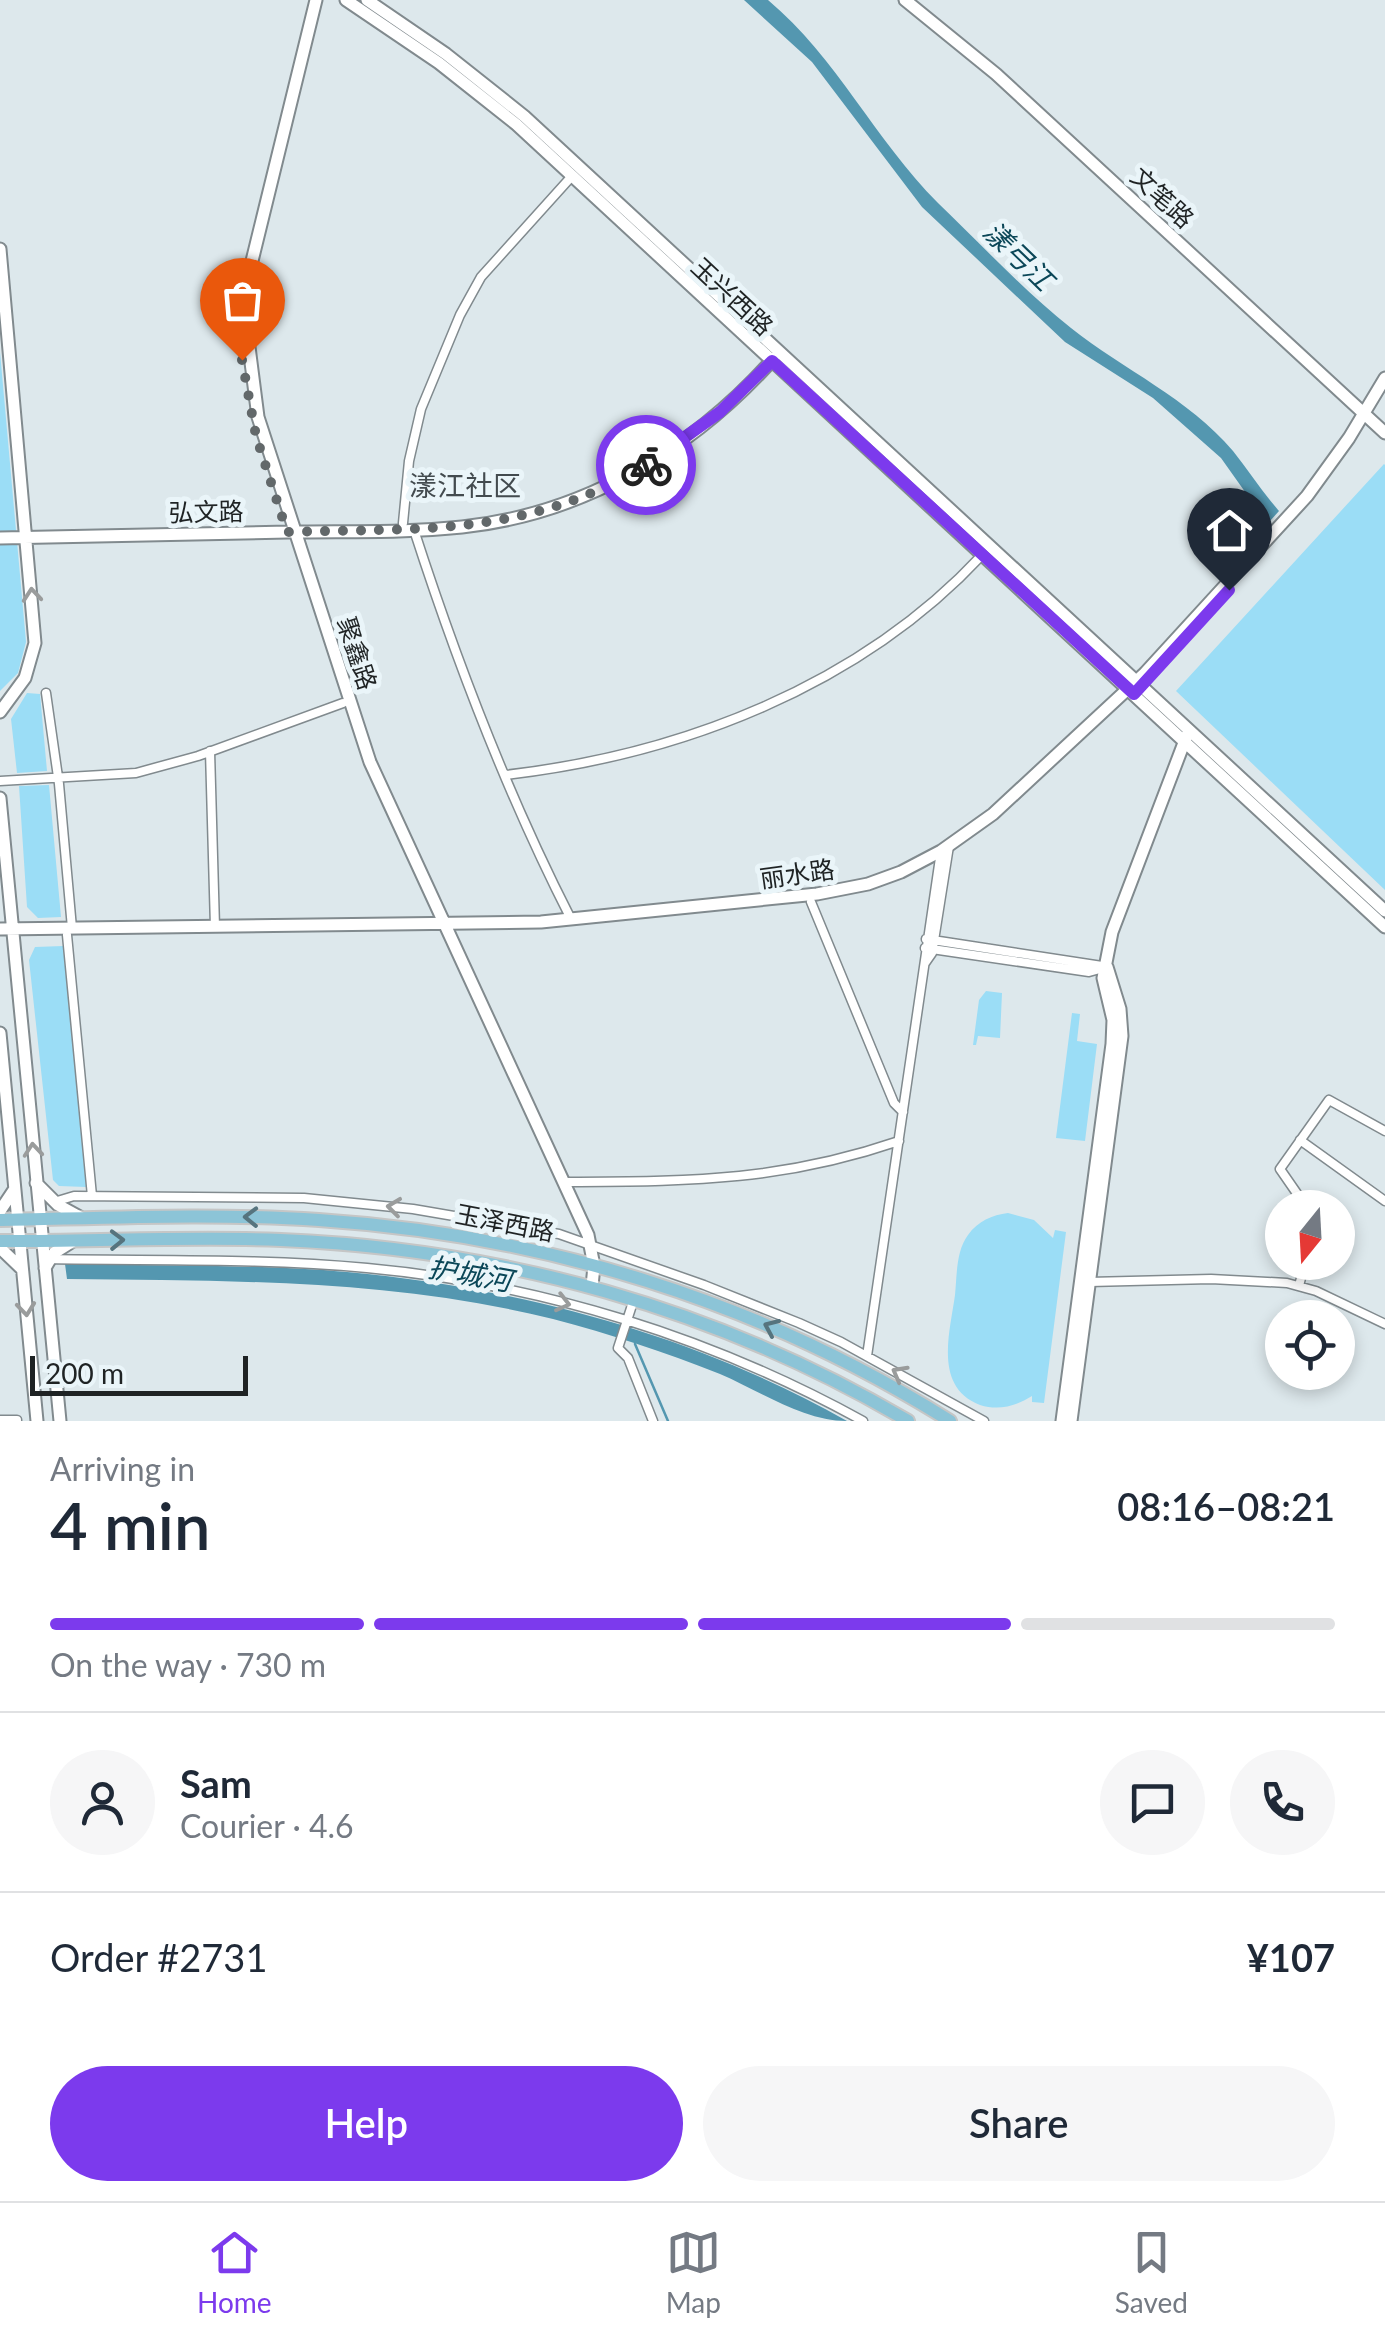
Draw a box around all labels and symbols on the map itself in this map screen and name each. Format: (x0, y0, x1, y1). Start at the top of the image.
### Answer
street label: 文笔路 (1125, 160, 1201, 234)
water label: 漾弓江 (977, 214, 1063, 298)
street label: 玉兴西路 (686, 251, 780, 341)
pin (200, 258, 285, 361)
courier (596, 415, 696, 515)
district label: 漾江社区 (409, 468, 521, 502)
pin (1187, 488, 1272, 591)
street label: 弘文路 (168, 495, 244, 527)
one-way arrow (21, 586, 43, 602)
street label: 聚鑫路 (332, 613, 384, 693)
street label: 丽水路 (758, 853, 836, 893)
one-way arrow (22, 1141, 44, 1157)
north arrow (1265, 1190, 1355, 1280)
one-way arrow (386, 1197, 402, 1218)
street label: 玉泽西路 (453, 1198, 557, 1246)
one-way arrow (243, 1206, 258, 1228)
one-way arrow (110, 1229, 125, 1251)
water label: 护城河 (426, 1249, 519, 1298)
one-way arrow (554, 1292, 571, 1313)
one-way arrow (15, 1301, 36, 1317)
one-way arrow (763, 1319, 781, 1339)
scale bar (30, 1351, 248, 1396)
one-way arrow (891, 1366, 909, 1386)

